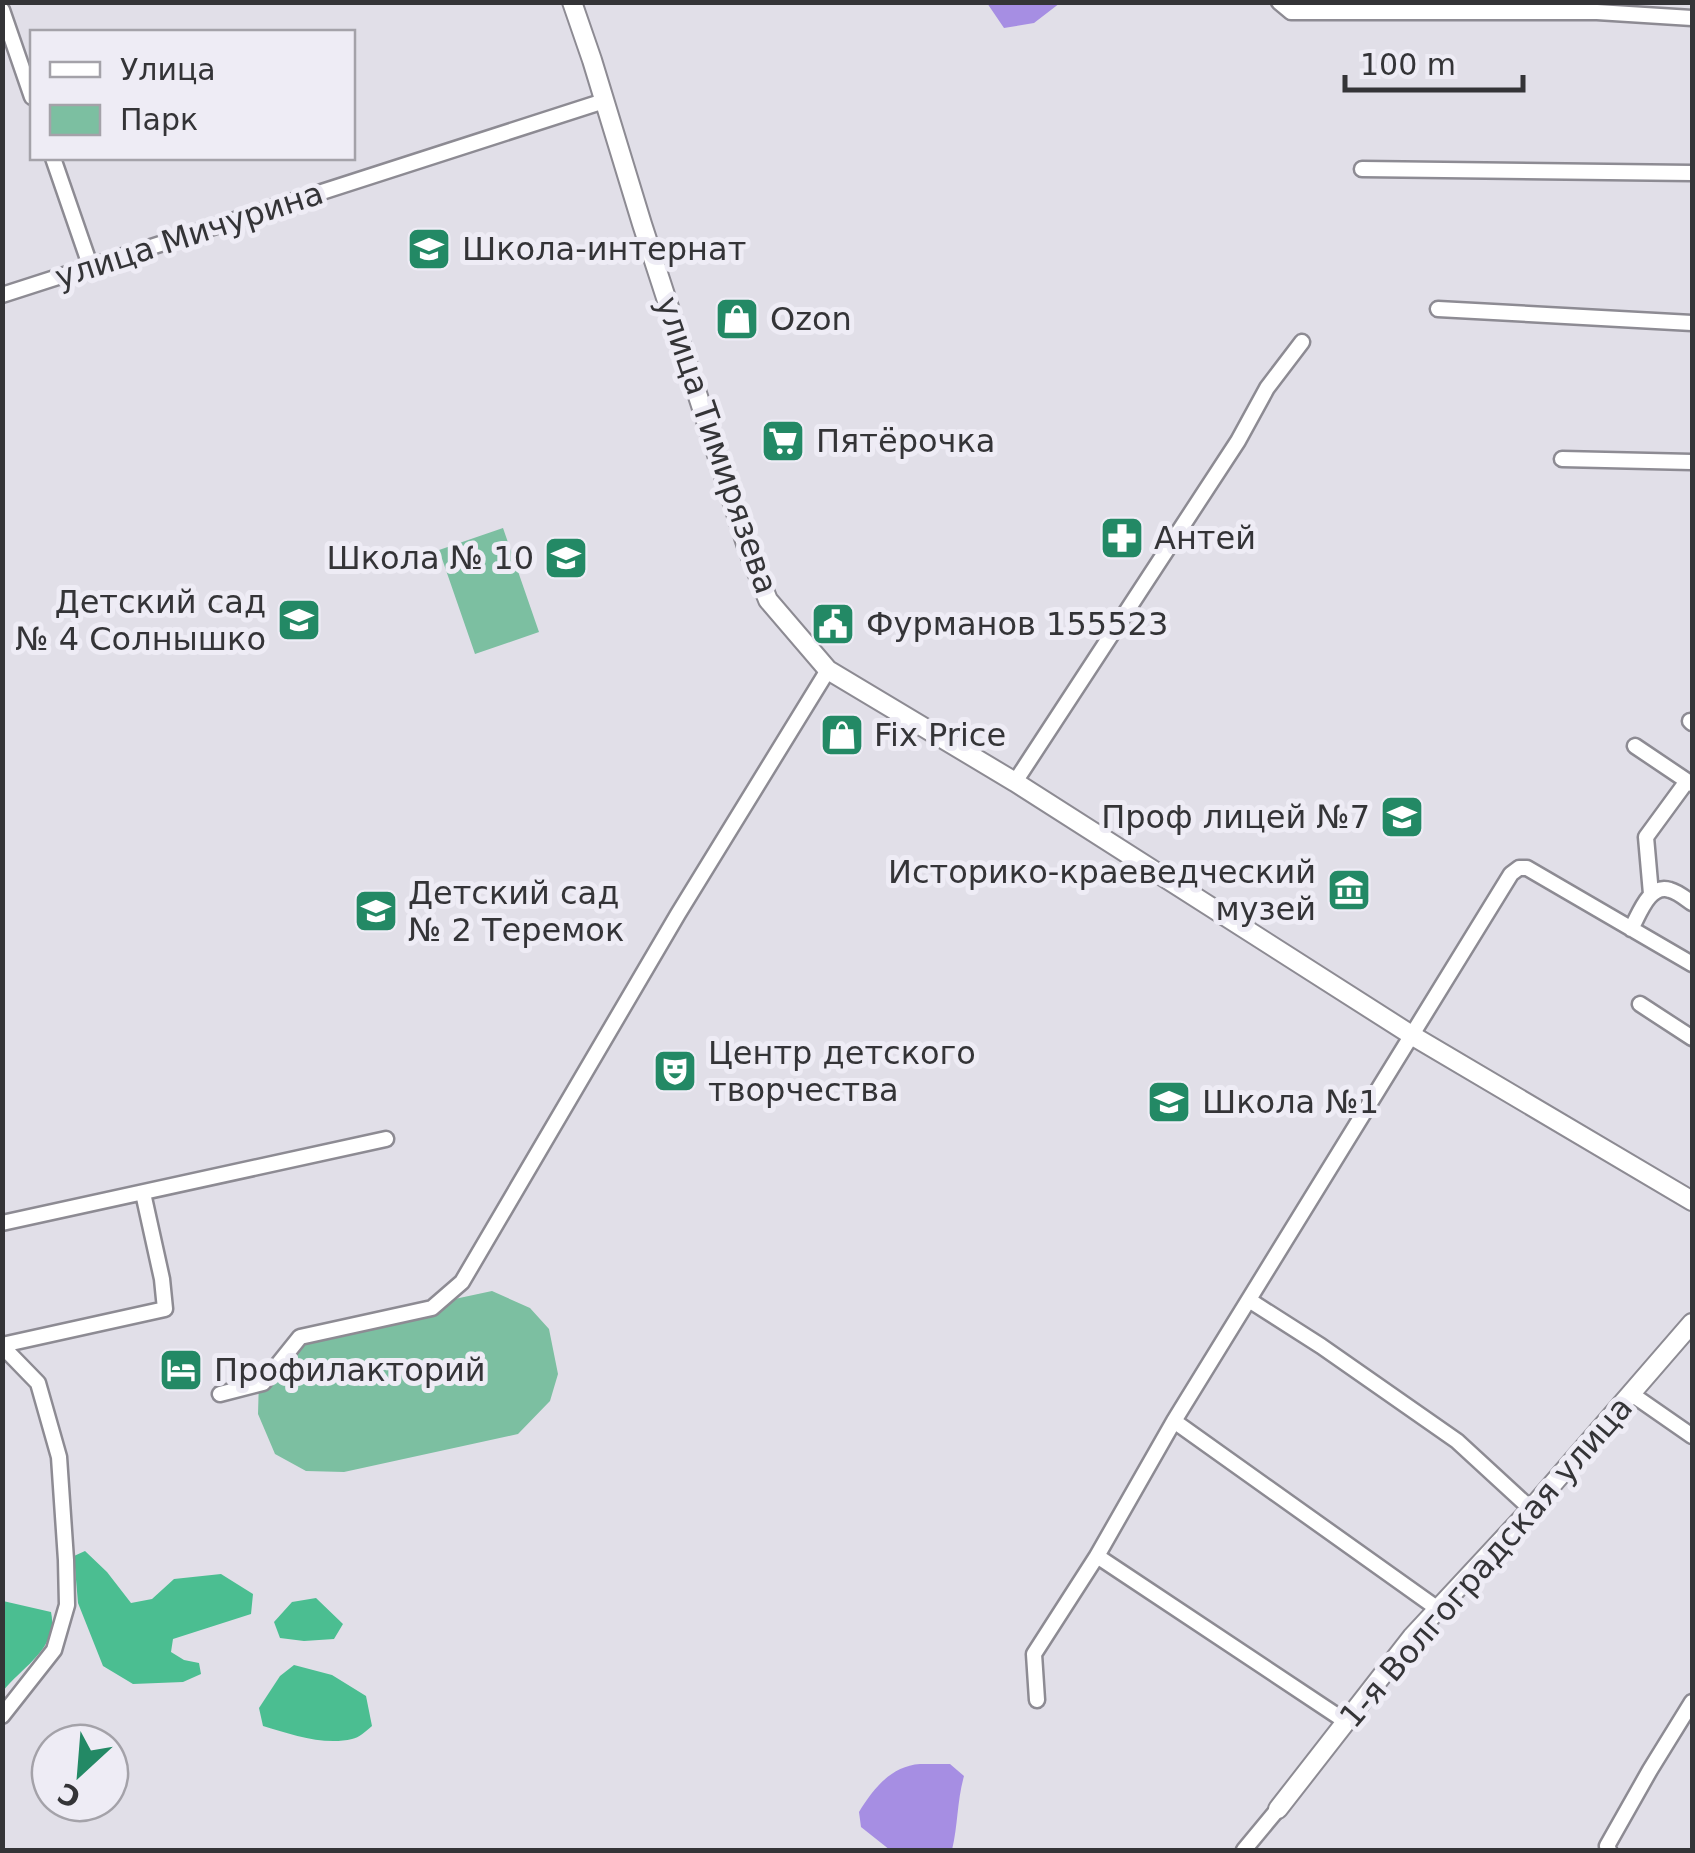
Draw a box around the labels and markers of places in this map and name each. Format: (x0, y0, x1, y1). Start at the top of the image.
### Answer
school or university icon: Школа-интернат (406, 226, 452, 272)
place label: Школа-интернат (462, 230, 746, 268)
shop icon: Ozon (714, 296, 760, 342)
place label: Ozon (770, 300, 852, 338)
supermarket icon: Пятёрочка (760, 418, 806, 464)
place label: Пятёрочка (816, 422, 995, 460)
pharmacy icon: Антей (1099, 515, 1145, 561)
place label: Антей (1154, 519, 1256, 557)
school or university icon: Школа № 10 (543, 535, 589, 581)
place label: Школа № 10 (326, 539, 534, 577)
place label: Детский сад № 4 Солнышко (15, 583, 266, 658)
school or university icon: Детский сад № 4 Солнышко (276, 597, 322, 643)
public building icon: Фурманов 155523 (810, 601, 856, 647)
place label: Фурманов 155523 (866, 605, 1168, 643)
shop icon: Fix Price (819, 712, 865, 758)
place label: Fix Price (874, 716, 1006, 754)
school or university icon: Проф лицей №7 (1379, 794, 1425, 840)
place label: Проф лицей №7 (1101, 798, 1370, 836)
place label: Историко-краеведческий музей (888, 853, 1316, 928)
museum icon: Историко-краеведческий музей (1326, 867, 1372, 913)
place label: Детский сад № 2 Теремок (408, 874, 624, 949)
school or university icon: Детский сад № 2 Теремок (353, 888, 399, 934)
place label: Центр детского творчества (708, 1034, 976, 1109)
theatre icon: Центр детского творчества (652, 1048, 698, 1094)
school or university icon: Школа №1 (1146, 1079, 1192, 1125)
place label: Школа №1 (1202, 1083, 1379, 1121)
hotel icon: Профилакторий (158, 1347, 204, 1393)
place label: Профилакторий (214, 1351, 486, 1389)

